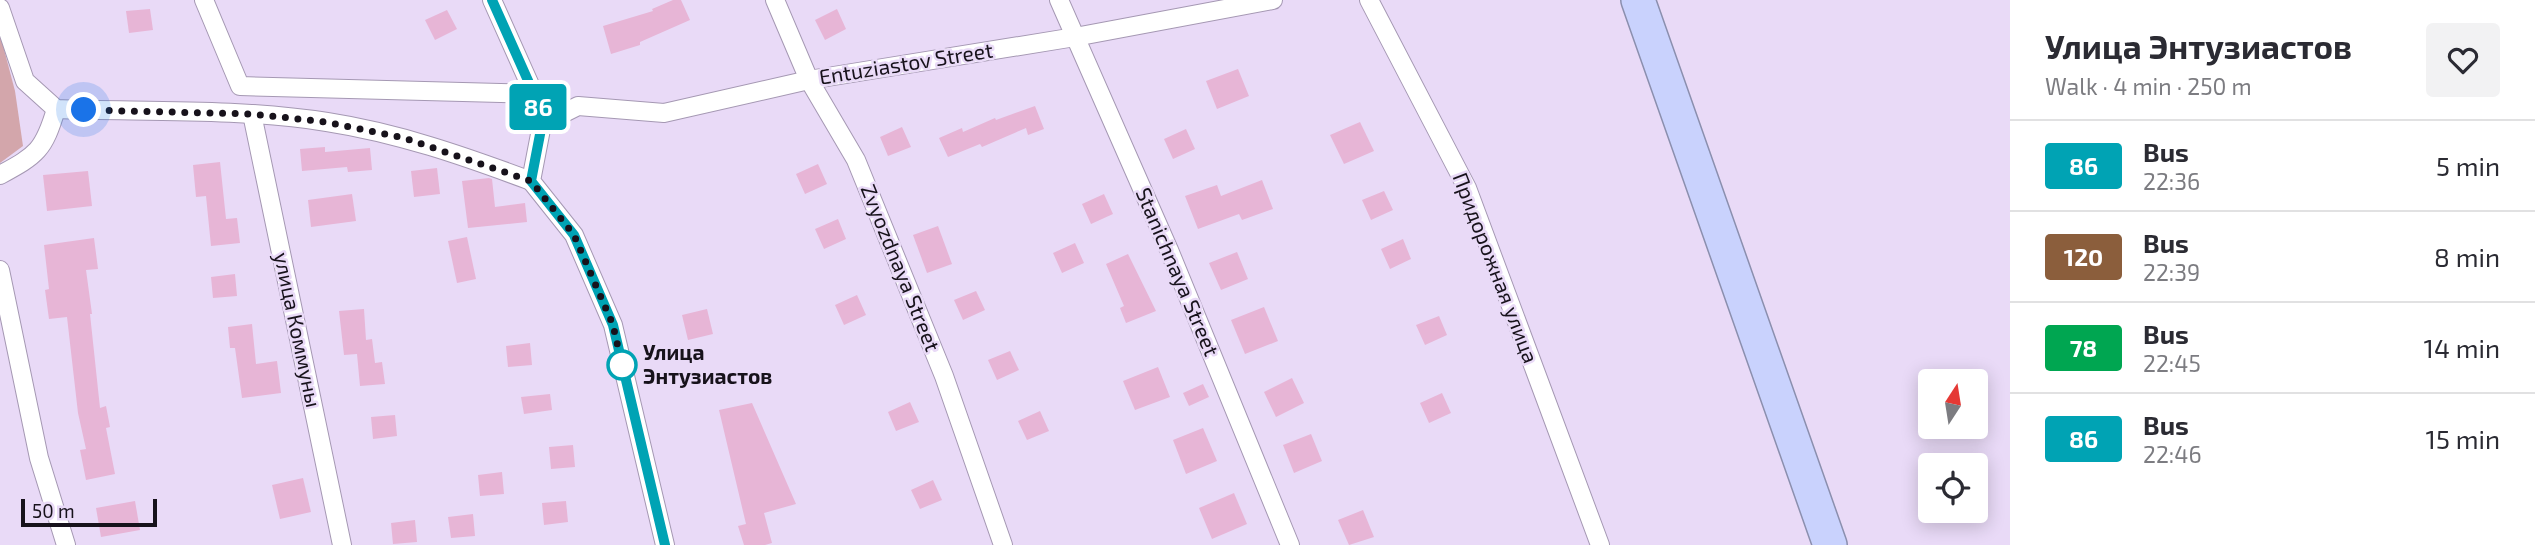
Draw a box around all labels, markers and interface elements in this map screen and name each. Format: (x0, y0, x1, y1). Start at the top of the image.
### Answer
button: heart (2426, 23, 2500, 97)
text: Улица Энтузиастов (2045, 26, 2352, 66)
street label: Entuziastov Street (817, 36, 994, 89)
text: Walk · 4 min · 250 m (2045, 72, 2252, 100)
line badge: 86 (506, 84, 570, 130)
your location (66, 92, 101, 127)
text: 86 (523, 92, 553, 121)
text: Bus (2143, 136, 2189, 167)
text: 5 min (2436, 150, 2500, 181)
text: 86 (2069, 151, 2098, 180)
text: 22:36 (2143, 167, 2200, 195)
street label: Придорожная улица (1448, 169, 1544, 367)
street label: Zvyozdnaya Street (856, 180, 946, 355)
street label: Stanichnaya Street (1132, 184, 1225, 359)
text: Bus (2143, 227, 2189, 258)
text: 8 min (2434, 241, 2500, 272)
text: 120 (2064, 242, 2103, 271)
street label: улица Коммуны (269, 250, 327, 410)
text: 22:39 (2143, 258, 2200, 286)
text: Bus (2143, 318, 2189, 349)
text: 14 min (2424, 332, 2500, 363)
text: 78 (2070, 333, 2097, 362)
place label: Улица Энтузиастов (643, 339, 772, 388)
text: 22:45 (2143, 349, 2201, 377)
marker: Улица Энтузиастов (607, 350, 637, 380)
north arrow (1918, 369, 1988, 439)
map controls (1918, 369, 1988, 523)
text: Bus (2143, 409, 2189, 440)
text: 15 min (2426, 423, 2500, 454)
text: 86 (2069, 424, 2098, 453)
text: 22:46 (2143, 440, 2202, 468)
button: locate (1918, 453, 1988, 523)
scale bar (21, 496, 158, 528)
text: 50 m (32, 499, 75, 522)

